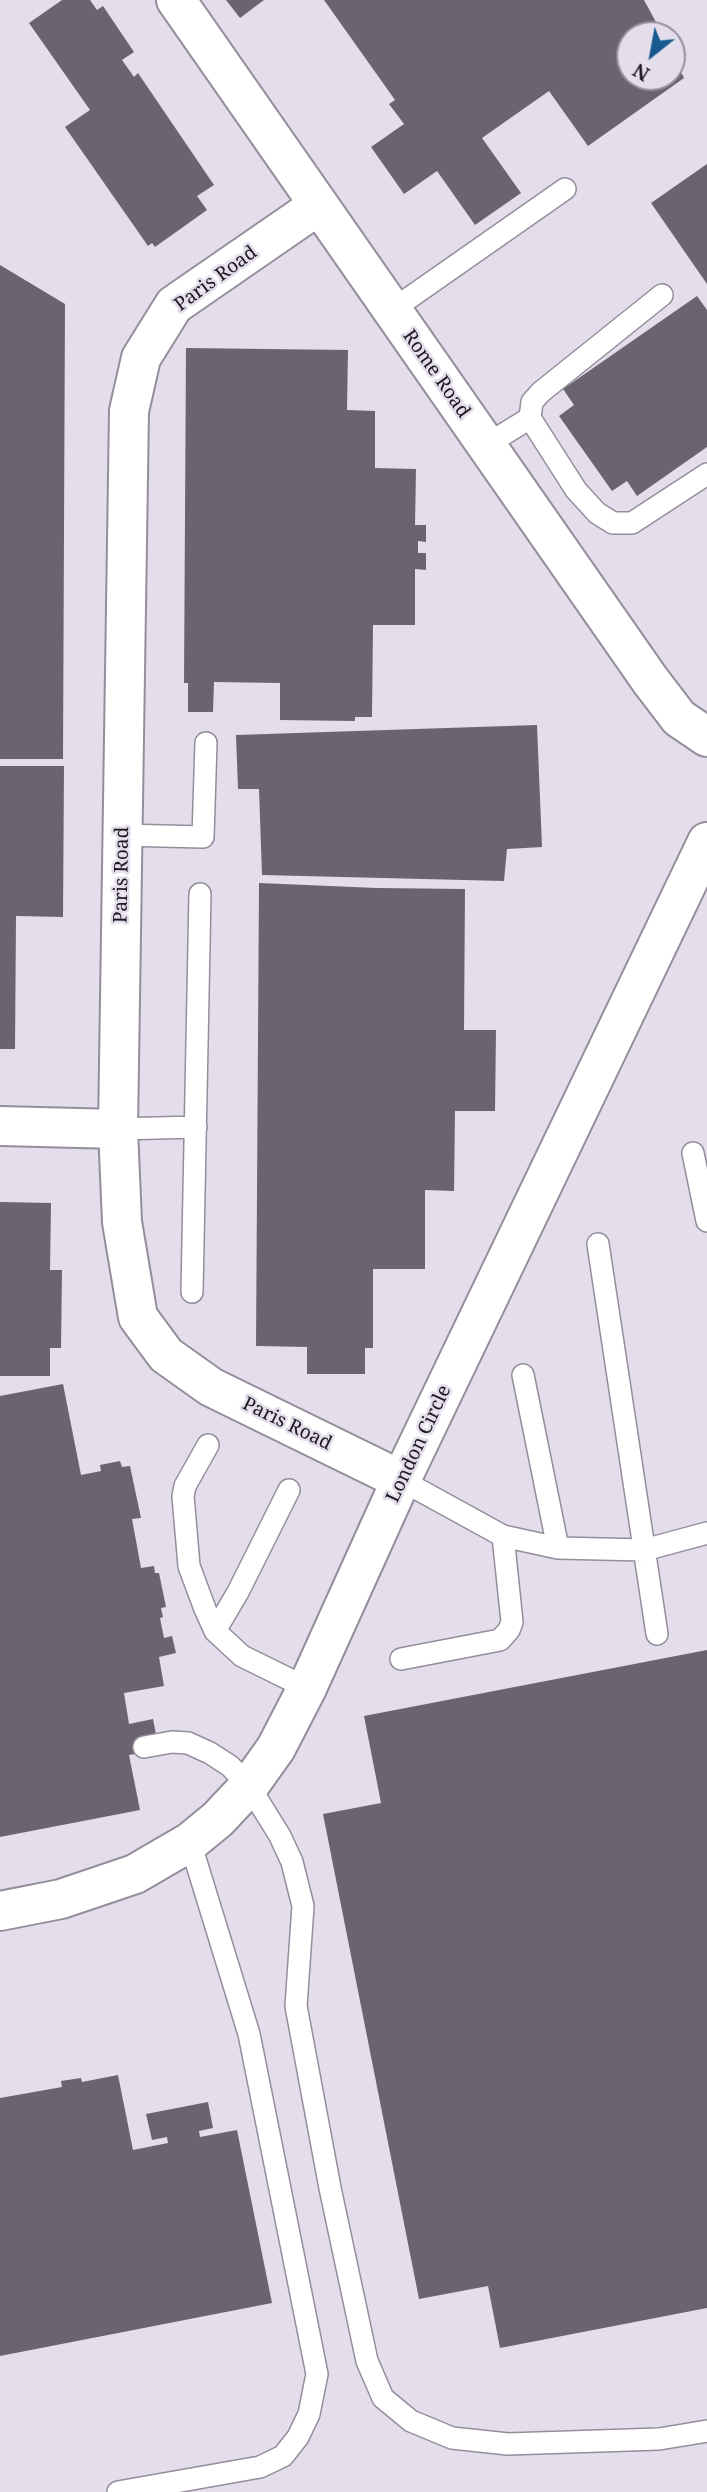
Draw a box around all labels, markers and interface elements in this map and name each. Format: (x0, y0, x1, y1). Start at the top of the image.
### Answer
north arrow (616, 21, 686, 91)
text: N (628, 57, 654, 87)
street label: Paris Road (170, 241, 262, 317)
street label: Rome Road (397, 326, 475, 422)
street label: Paris Road (110, 827, 134, 923)
street label: London Circle (382, 1382, 456, 1506)
street label: Paris Road (239, 1393, 335, 1455)

